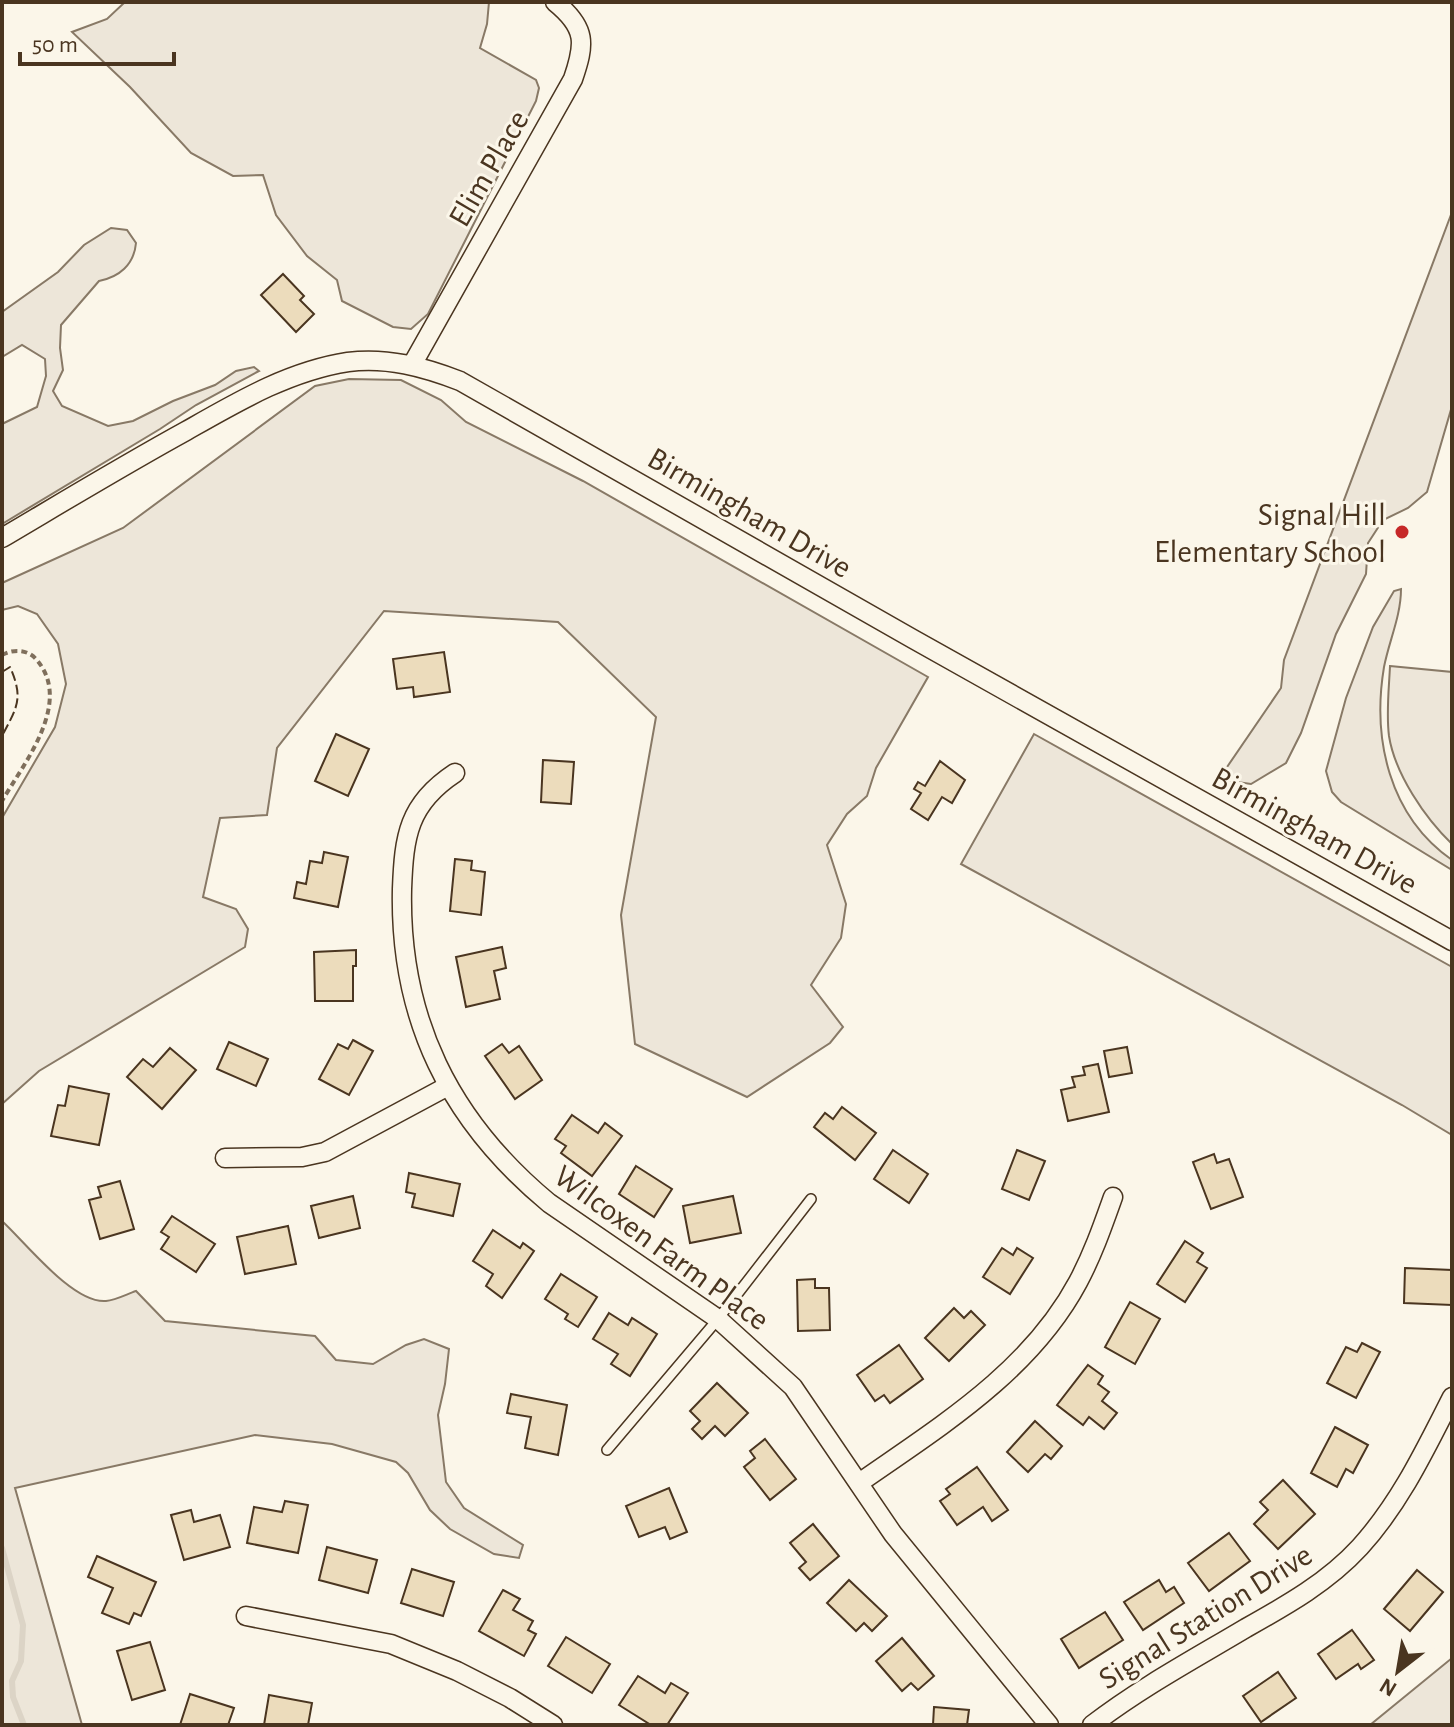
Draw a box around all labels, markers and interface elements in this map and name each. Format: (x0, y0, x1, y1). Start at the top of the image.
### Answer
scale bar (20, 16, 174, 66)
text: 50 m (32, 33, 78, 57)
street label: Elim Place (443, 105, 535, 232)
street label: Birmingham Drive (642, 442, 857, 584)
place label: Signal Hill Elementary School (1154, 499, 1386, 568)
marker: Signal Hill Elementary School (1393, 523, 1411, 541)
street label: Birmingham Drive (1207, 761, 1423, 900)
street label: Wilcoxen Farm Place (548, 1159, 775, 1336)
street label: Signal Station Drive (1093, 1538, 1318, 1695)
north arrow (1358, 1631, 1438, 1711)
text: N (1376, 1674, 1400, 1701)

